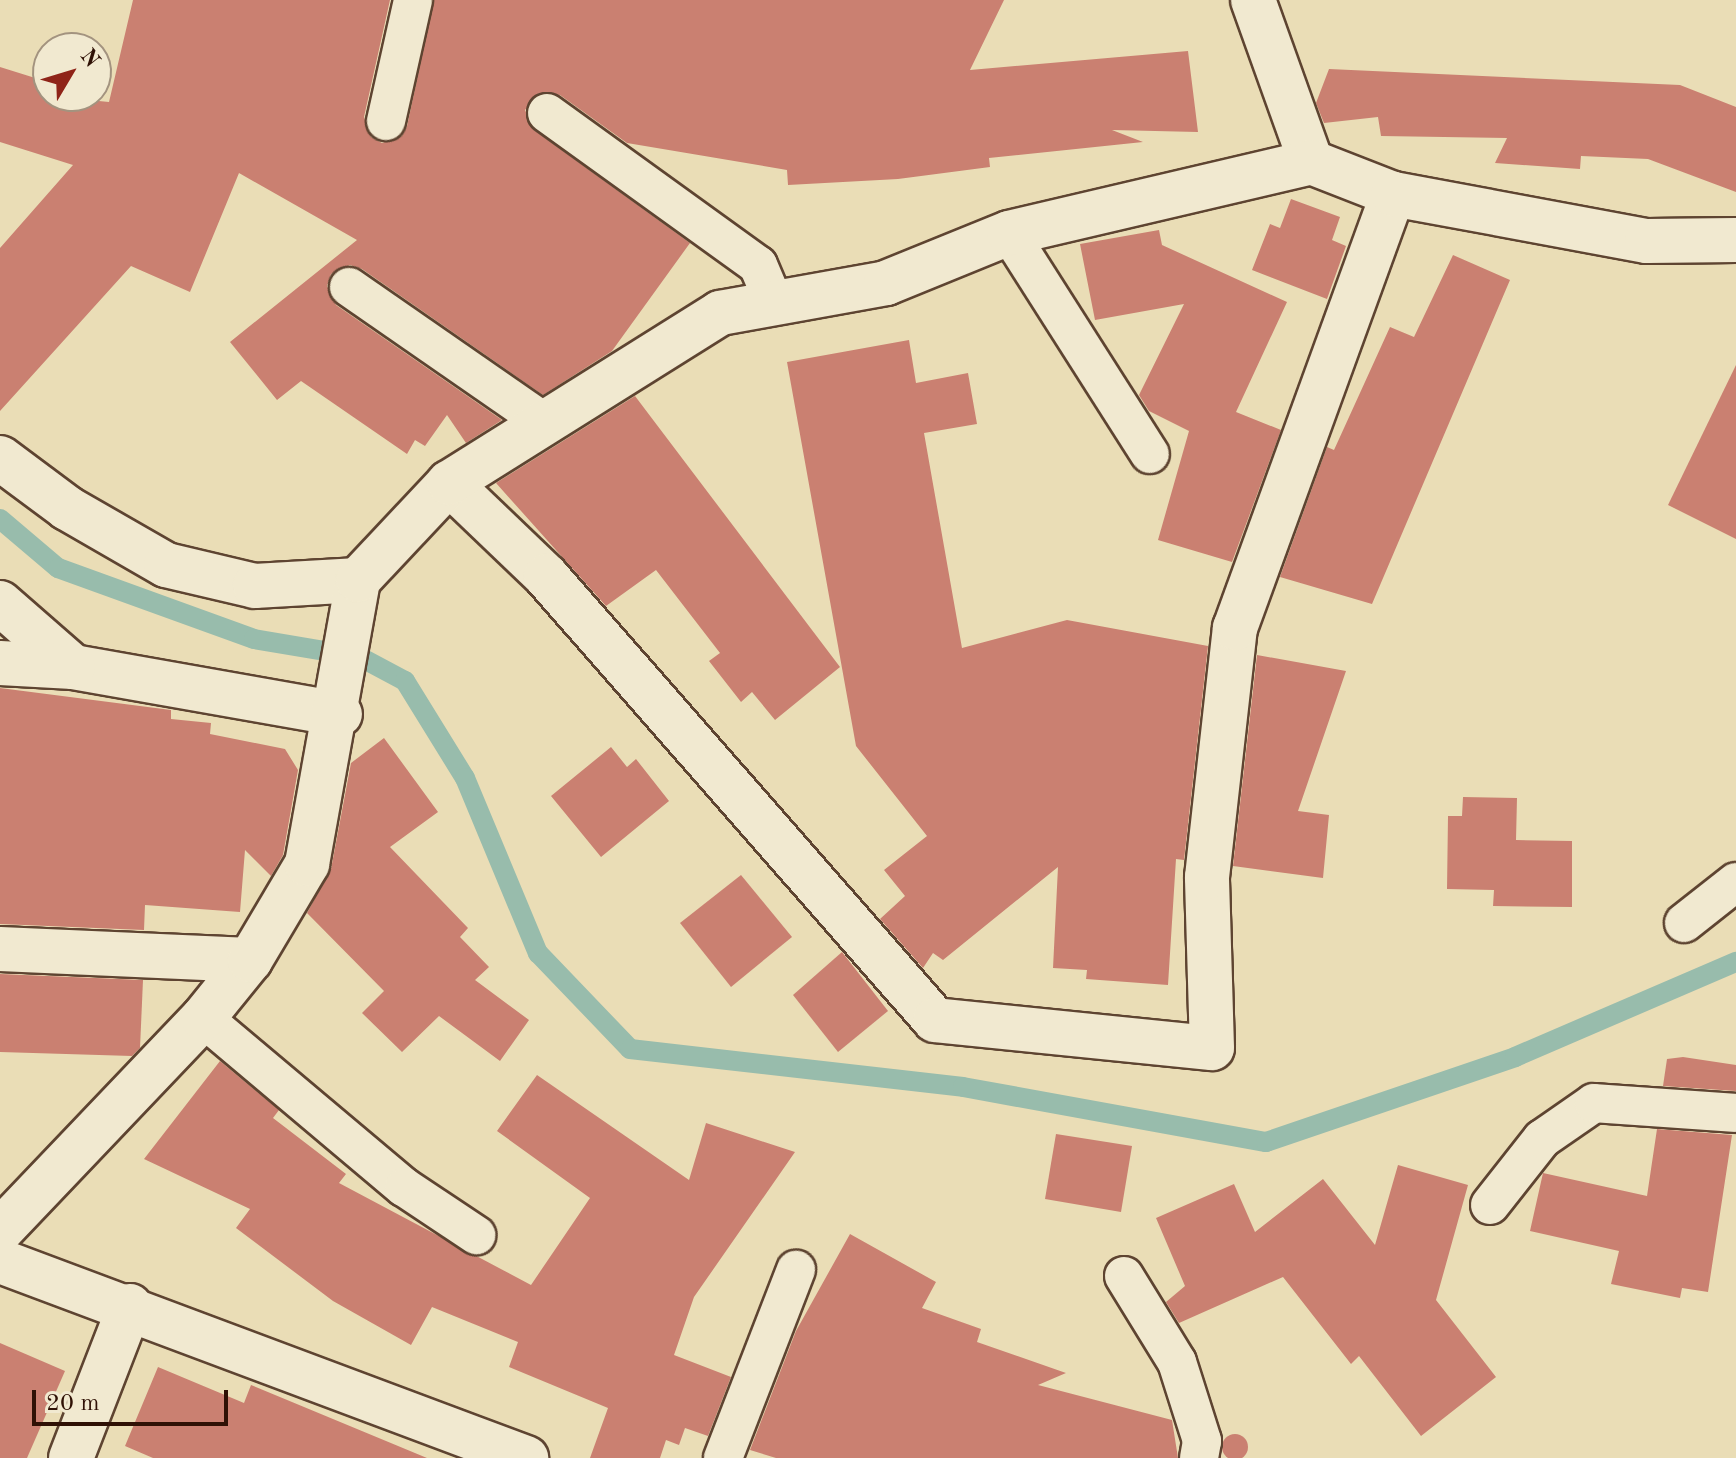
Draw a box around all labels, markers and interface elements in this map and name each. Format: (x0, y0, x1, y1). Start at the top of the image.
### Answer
north arrow (32, 32, 112, 112)
text: N (75, 45, 103, 72)
scale bar (36, 1374, 232, 1424)
text: 20 m (46, 1392, 100, 1416)

